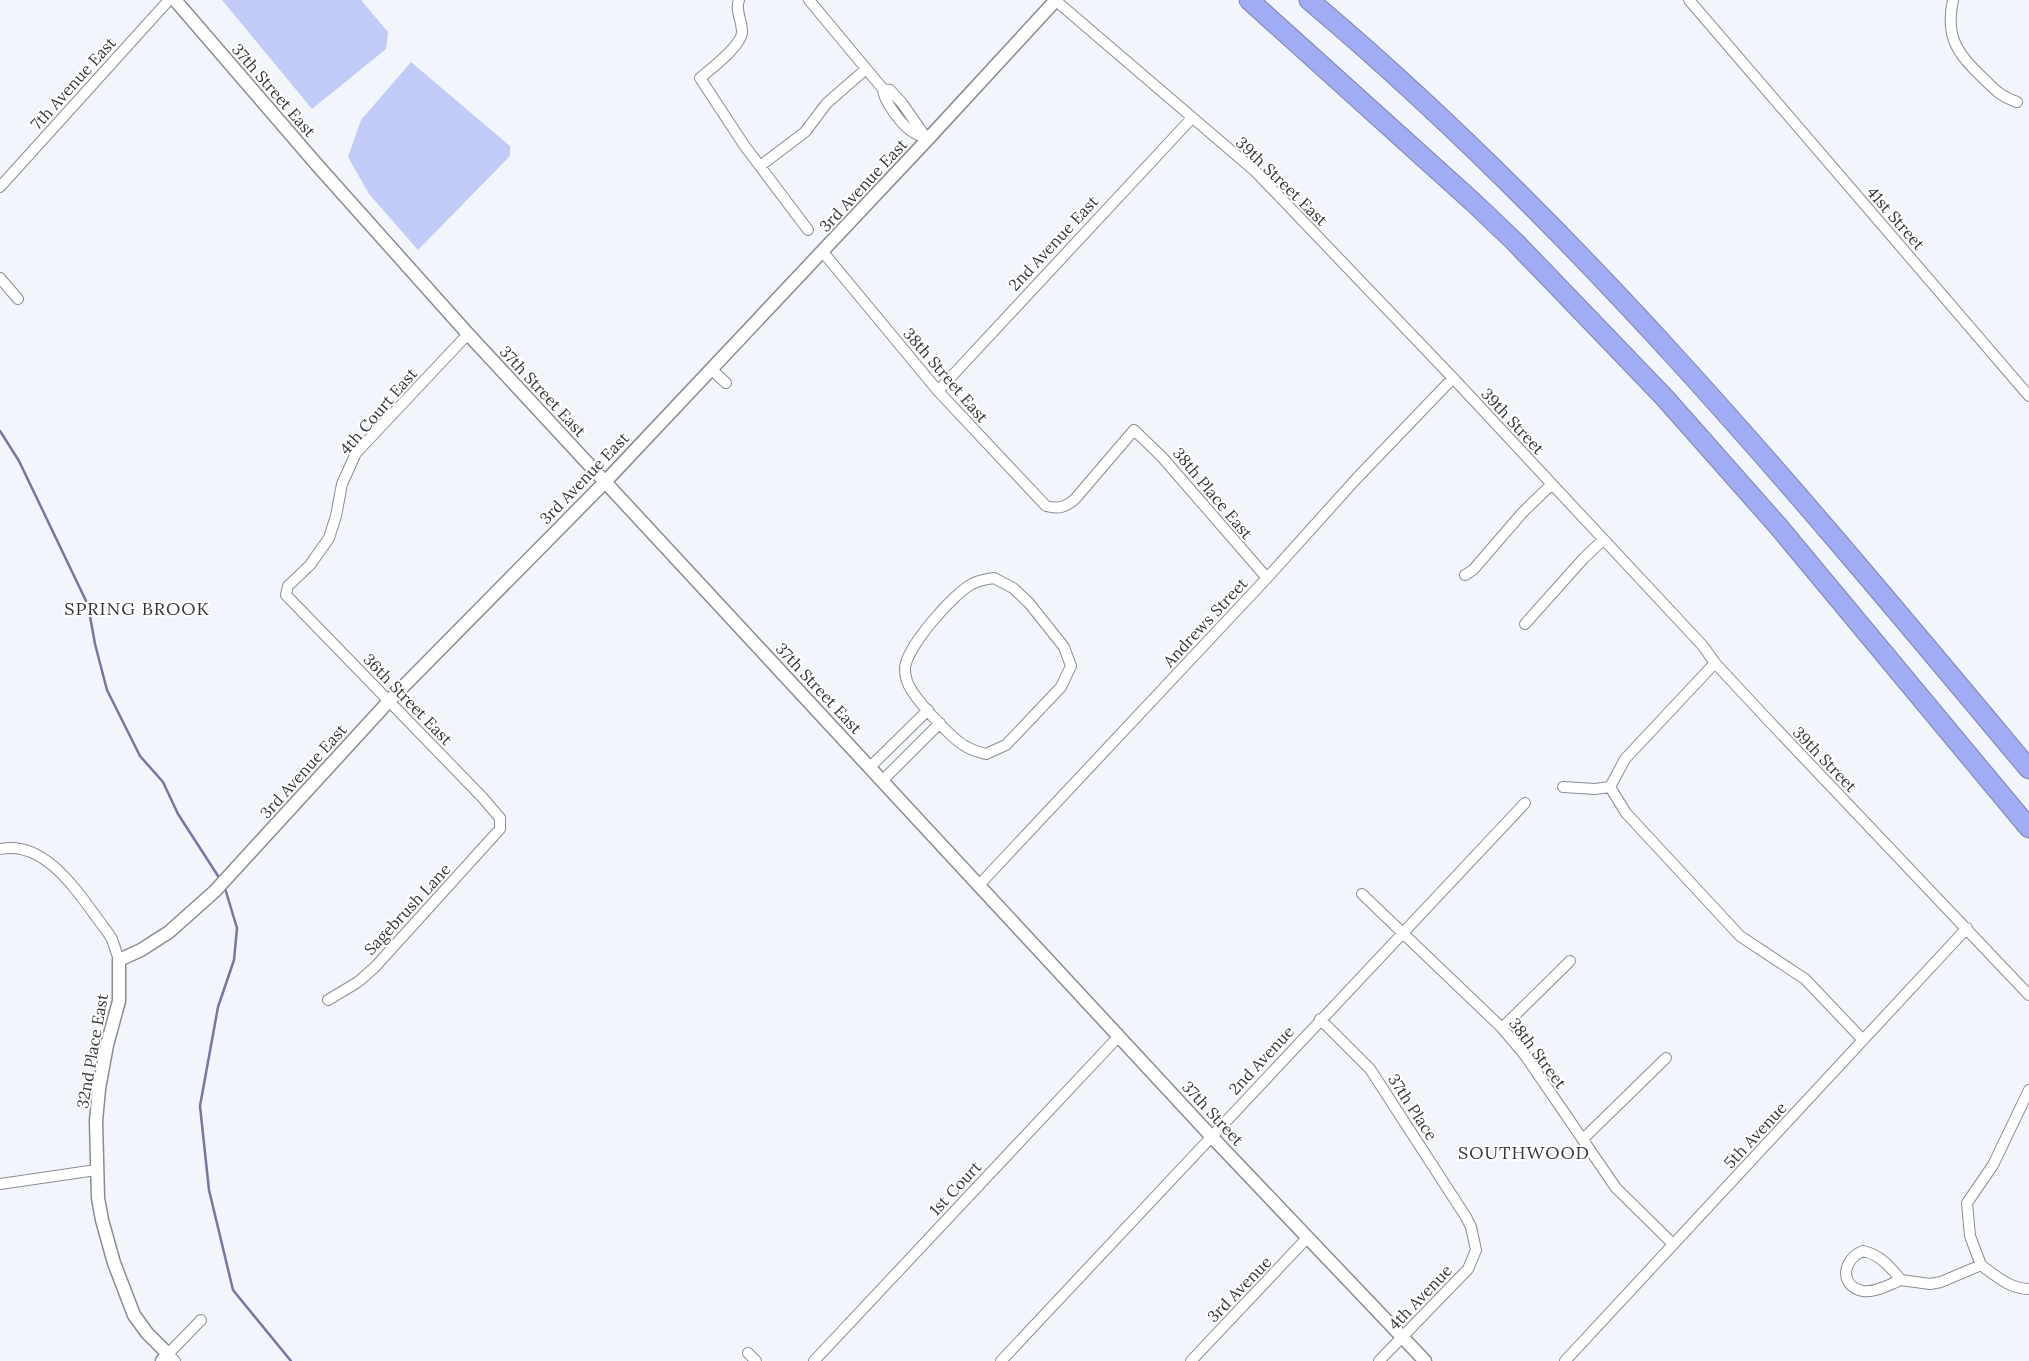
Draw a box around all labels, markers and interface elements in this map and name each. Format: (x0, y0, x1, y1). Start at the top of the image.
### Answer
street label: 7th Avenue East (26, 32, 120, 133)
street label: 37th Street East (228, 39, 321, 141)
street label: 39th Street East (1232, 132, 1333, 230)
street label: 3rd Avenue East (815, 134, 912, 236)
street label: 41st Street (1863, 182, 1930, 254)
street label: 2nd Avenue East (1004, 191, 1103, 295)
street label: 38th Street East (899, 323, 993, 427)
street label: 37th Street East (496, 341, 591, 441)
street label: 4th Court East (335, 363, 421, 458)
street label: 39th Street (1477, 384, 1549, 459)
street label: 3rd Avenue East (535, 427, 633, 528)
street label: 38th Place East (1169, 443, 1258, 543)
street label: Andrews Street (1158, 573, 1252, 671)
district label: SPRING BROOK (64, 597, 210, 620)
street label: 37th Street East (772, 638, 867, 738)
street label: 36th Street East (359, 649, 457, 750)
street label: 3rd Avenue East (255, 719, 351, 822)
street label: 39th Street (1789, 722, 1862, 797)
street label: Sagebrush Lane (359, 859, 455, 959)
street label: 32nd Place East (72, 991, 112, 1110)
street label: 38th Street (1505, 1014, 1572, 1093)
street label: 2nd Avenue (1224, 1021, 1298, 1098)
street label: 37th Place (1384, 1070, 1442, 1144)
street label: 37th Street (1178, 1076, 1249, 1150)
street label: 5th Avenue (1719, 1098, 1791, 1172)
district label: SOUTHWOOD (1458, 1141, 1590, 1164)
street label: 1st Court (925, 1156, 986, 1219)
street label: 3rd Avenue (1203, 1252, 1276, 1326)
street label: 4th Avenue (1384, 1260, 1456, 1334)

